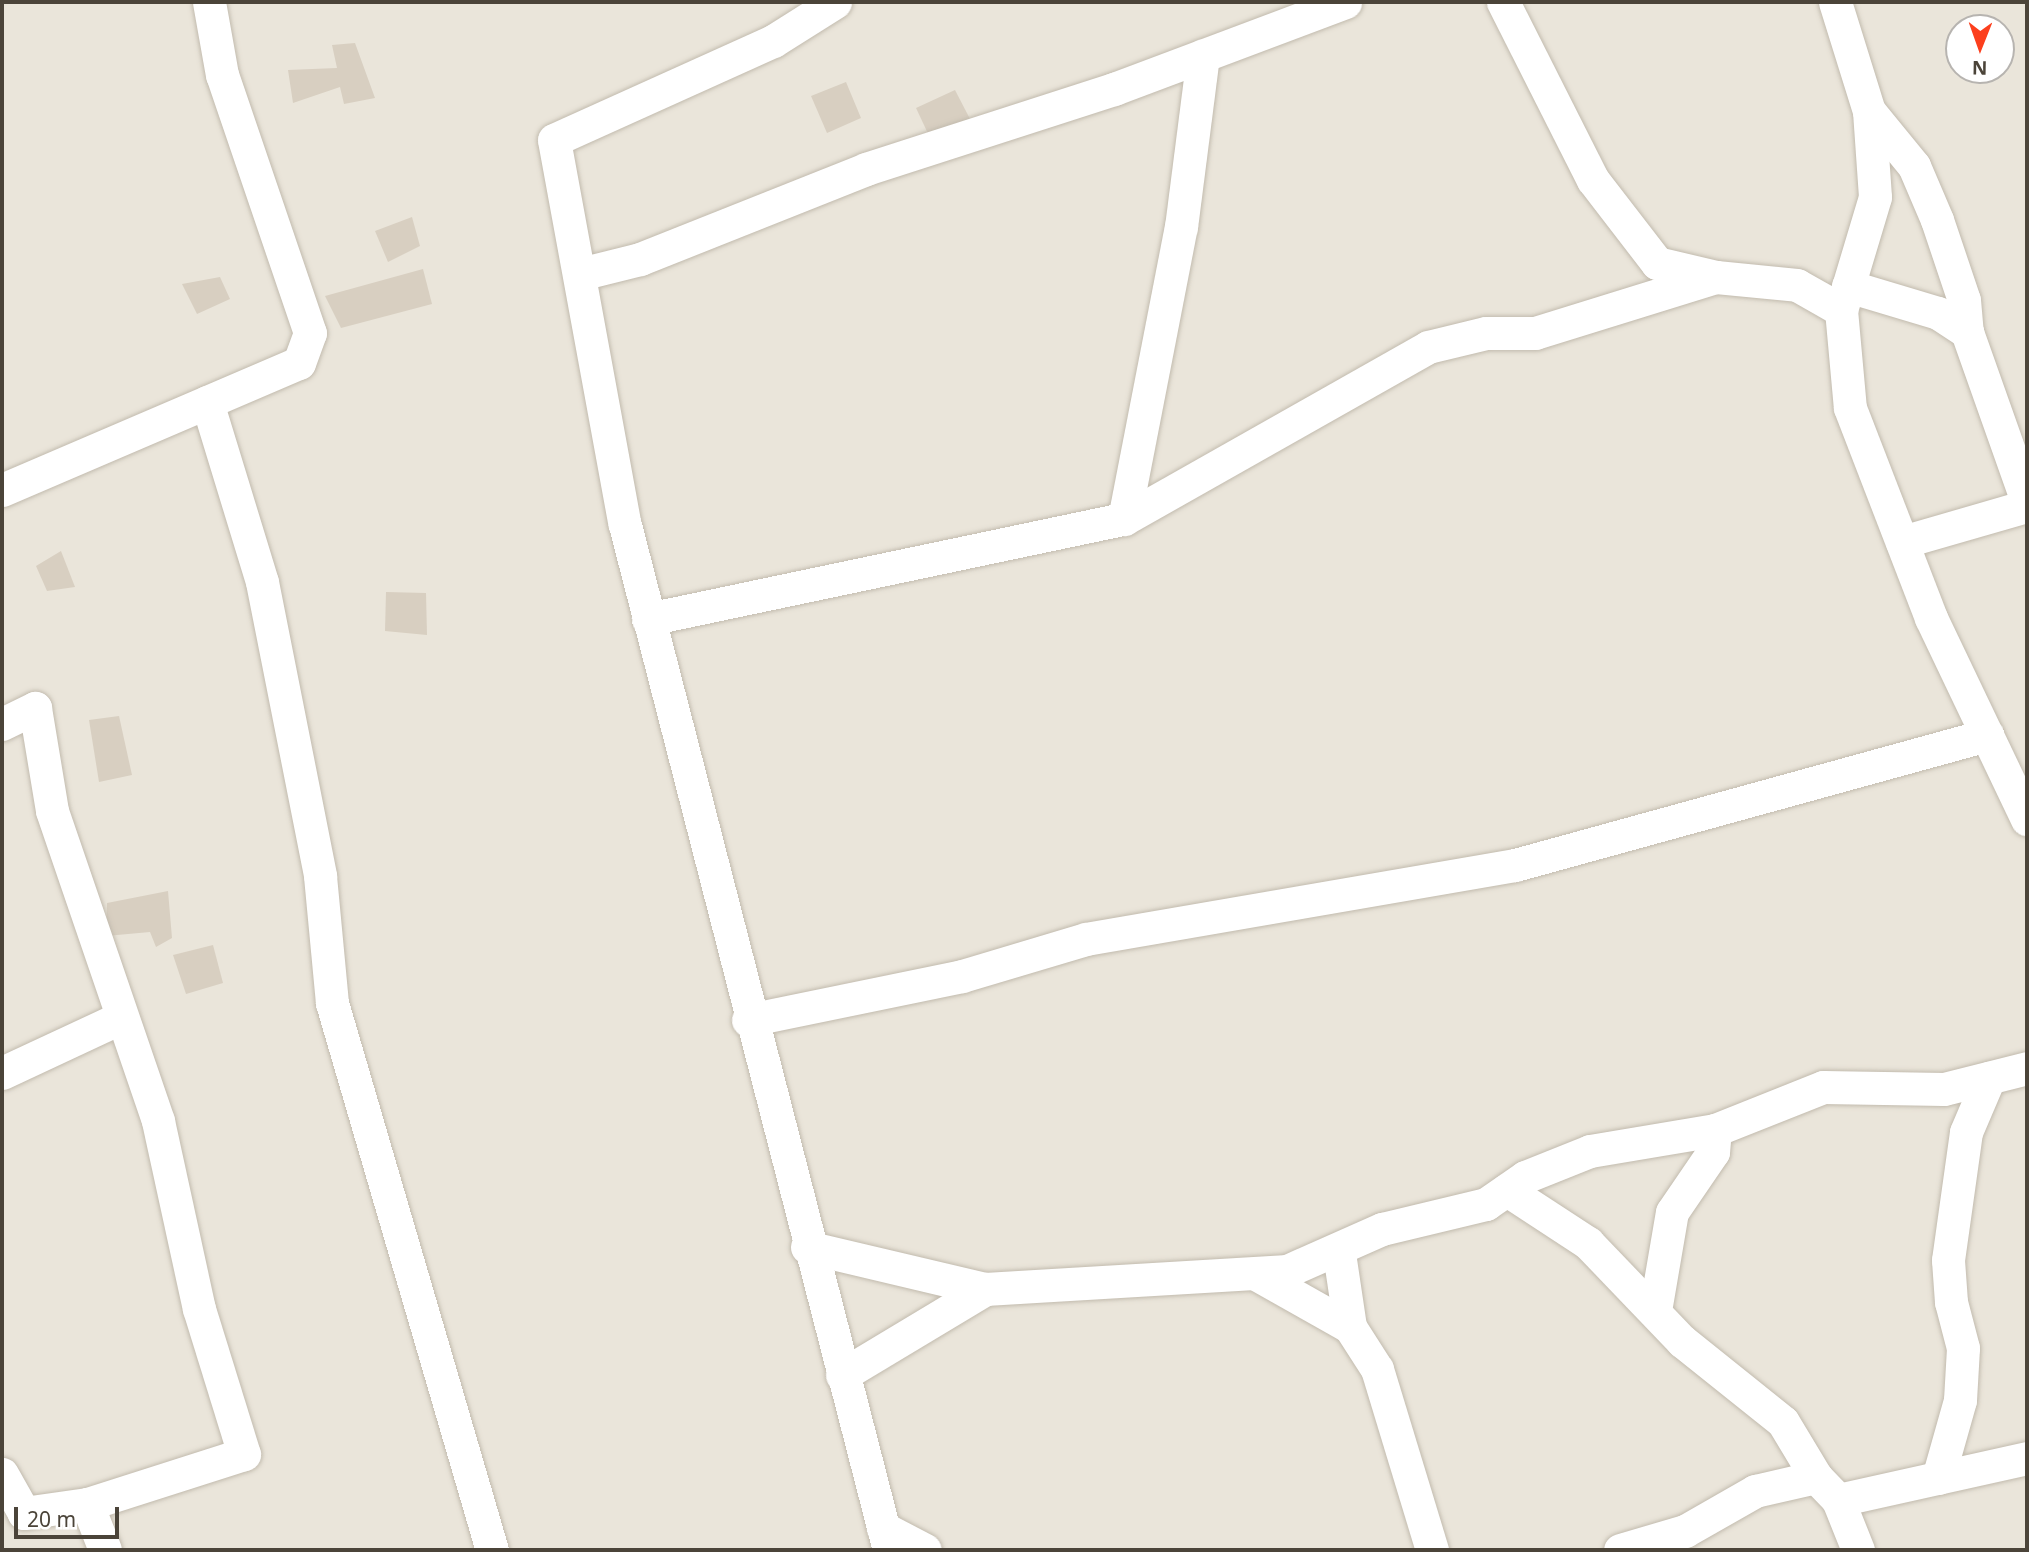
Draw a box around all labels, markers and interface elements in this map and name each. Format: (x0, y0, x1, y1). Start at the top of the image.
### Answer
north arrow (1945, 14, 2015, 84)
text: N (1972, 55, 1988, 81)
scale bar (18, 1492, 122, 1536)
text: 20 m (27, 1505, 76, 1533)

